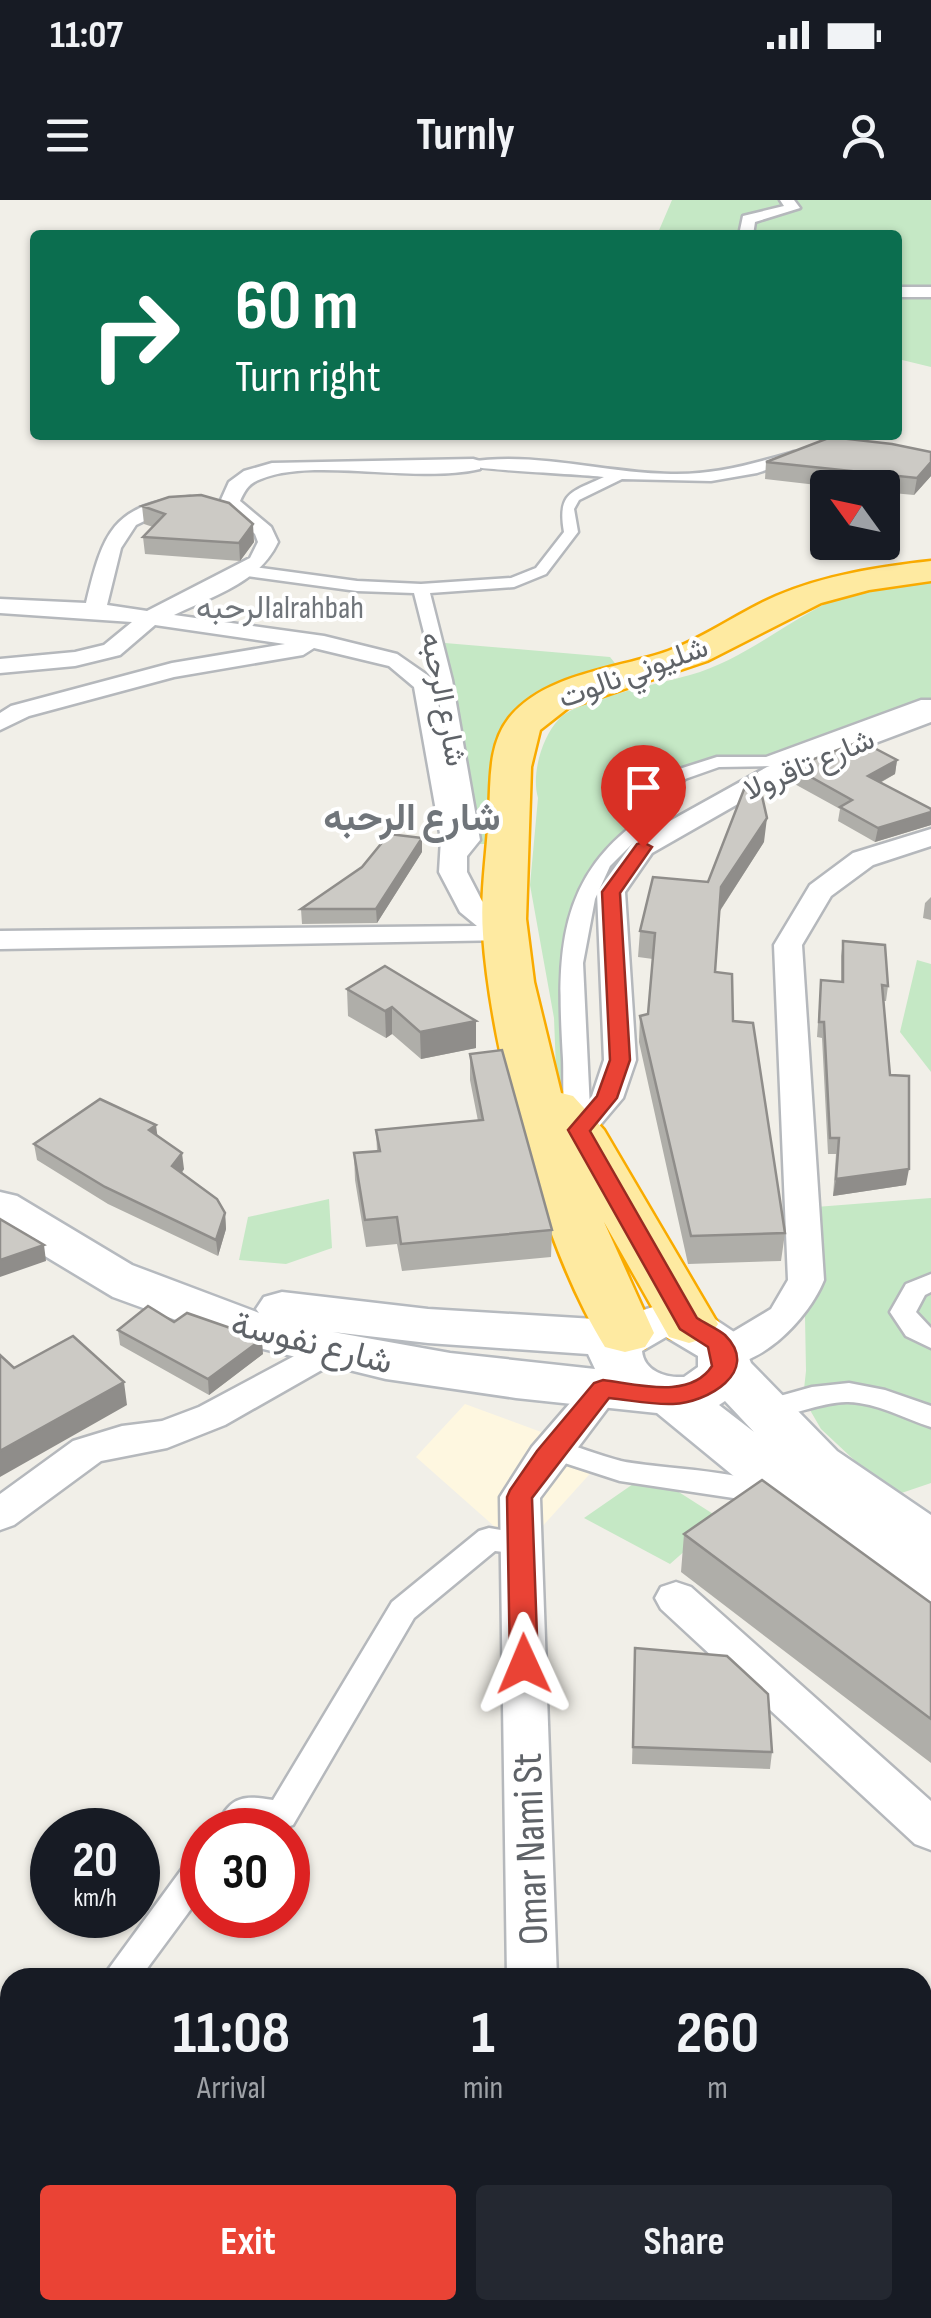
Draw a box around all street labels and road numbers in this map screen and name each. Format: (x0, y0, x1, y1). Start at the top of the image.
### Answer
street label: شارع الرحبه (411, 629, 474, 770)
street label: شليوني نالوت (554, 629, 715, 721)
street label: شارع تاقرولا (739, 721, 880, 809)
street label: شارع نفوسة (226, 1303, 397, 1385)
street label: Omar Nami St (503, 1752, 560, 1946)

